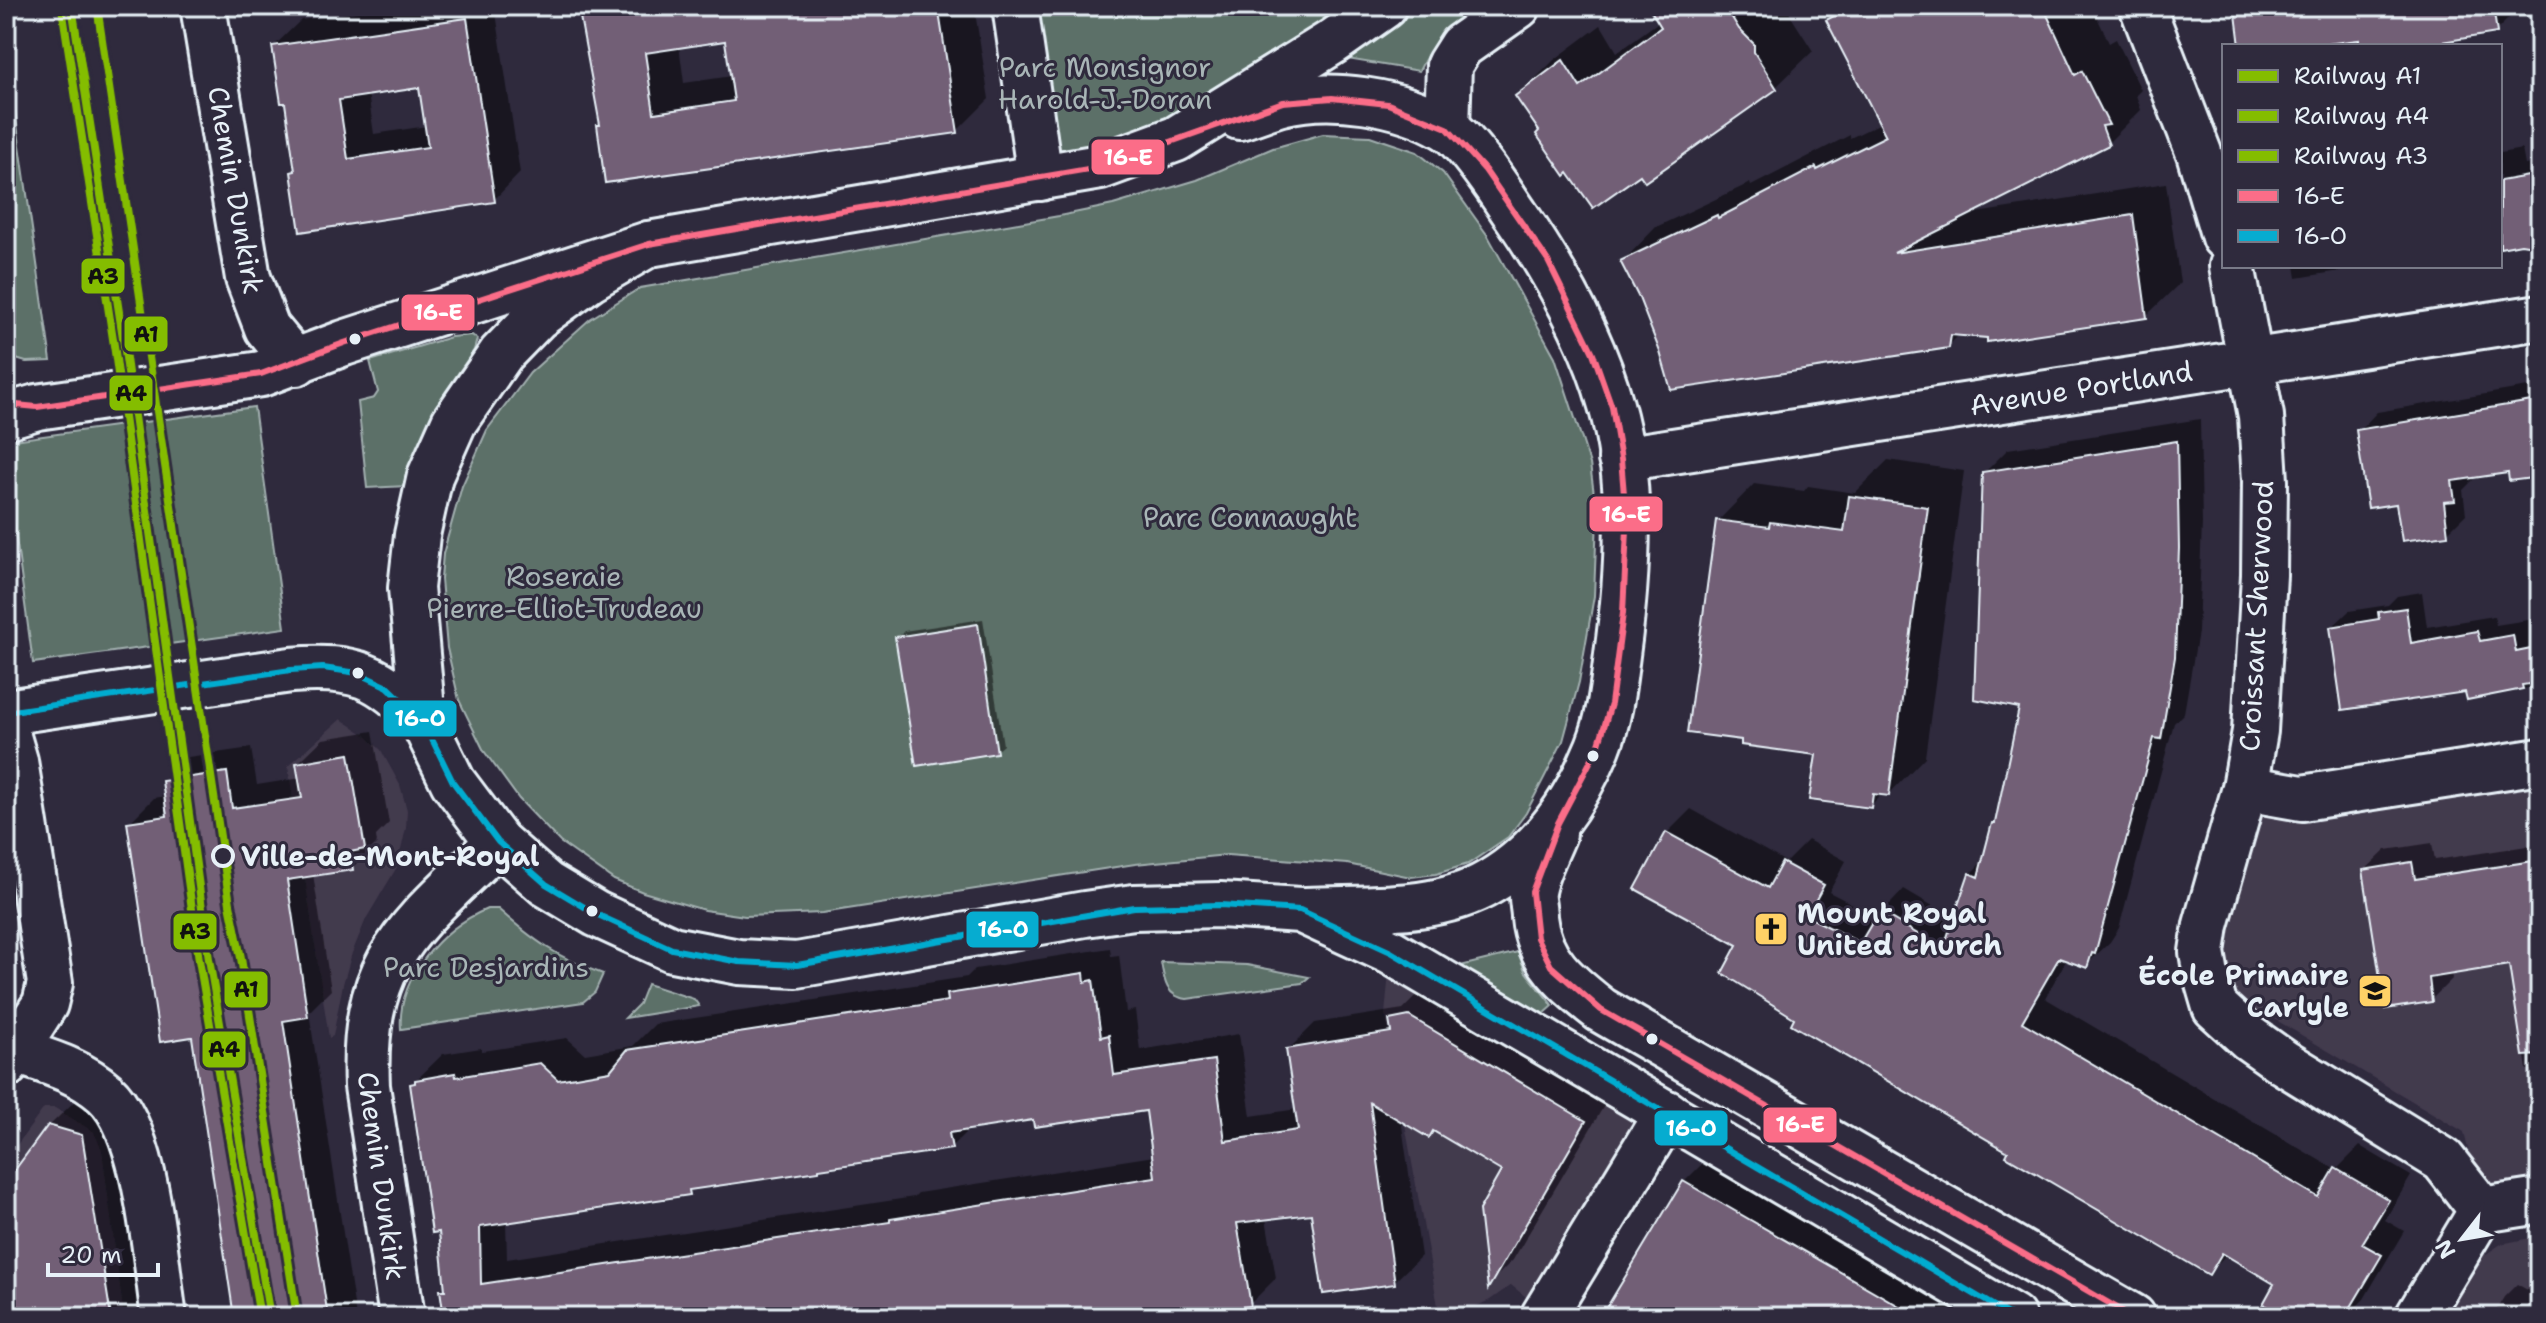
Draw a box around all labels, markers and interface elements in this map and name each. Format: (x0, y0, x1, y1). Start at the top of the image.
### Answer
legend (2222, 44, 2502, 268)
park label: Parc Monsignor Harold-J.-Doran (998, 48, 1212, 118)
text: Railway A1 (2294, 60, 2421, 92)
street label: Chemin Dunkirk (199, 83, 273, 297)
text: Railway A4 (2294, 100, 2429, 132)
line badge: 16-E (1090, 138, 1166, 176)
text: Railway A3 (2294, 140, 2428, 172)
text: 16-E (1103, 143, 1153, 172)
text: 16-E (2294, 180, 2345, 212)
text: 16-O (2294, 220, 2347, 252)
line badge: A3 (80, 257, 126, 295)
text: A3 (87, 262, 119, 291)
line badge: 16-E (400, 293, 476, 332)
text: 16-E (413, 298, 463, 327)
line badge: A1 (123, 315, 169, 353)
text: A1 (133, 320, 159, 349)
unlabelled marker (347, 331, 363, 347)
street label: Avenue Portland (1967, 352, 2195, 424)
line badge: A4 (108, 374, 154, 412)
text: A4 (115, 379, 148, 408)
street label: Croissant Sherwood (2230, 479, 2282, 753)
line badge: 16-E (1588, 495, 1664, 533)
park label: Parc Connaught (1143, 498, 1357, 536)
text: 16-E (1601, 500, 1651, 529)
park label: Roseraie Pierre-Elliot-Trudeau (426, 557, 702, 627)
unlabelled marker (350, 665, 366, 681)
line badge: 16-O (382, 699, 458, 738)
text: 16-O (394, 704, 446, 733)
unlabelled marker (1585, 748, 1601, 764)
place label: Ville-de-Mont-Royal (241, 837, 540, 875)
marker: Ville-de-Mont-Royal (212, 845, 234, 867)
place label: Mount Royal United Church (1797, 894, 2002, 964)
unlabelled marker (584, 903, 600, 919)
line badge: 16-O (965, 910, 1040, 949)
church icon: Mount Royal United Church (1752, 910, 1790, 948)
line badge: A3 (172, 912, 218, 951)
text: 16-O (977, 915, 1029, 944)
text: A3 (179, 917, 211, 946)
park label: Parc Desjardins (383, 948, 589, 986)
place label: École Primaire Carlyle (2138, 955, 2349, 1026)
line badge: A1 (223, 970, 269, 1009)
school or university icon: École Primaire Carlyle (2356, 972, 2394, 1010)
text: A1 (233, 975, 259, 1004)
line badge: A4 (201, 1030, 247, 1069)
unlabelled marker (1644, 1031, 1660, 1047)
text: A4 (208, 1035, 241, 1064)
street label: Chemin Dunkirk (349, 1069, 415, 1283)
line badge: 16-E (1762, 1106, 1838, 1144)
line badge: 16-O (1653, 1109, 1729, 1147)
text: 16-E (1775, 1110, 1825, 1139)
text: 16-O (1665, 1114, 1717, 1143)
north arrow (2422, 1199, 2502, 1279)
scale bar (48, 1227, 158, 1277)
text: N (2428, 1234, 2462, 1264)
text: 20 m (60, 1239, 122, 1271)

